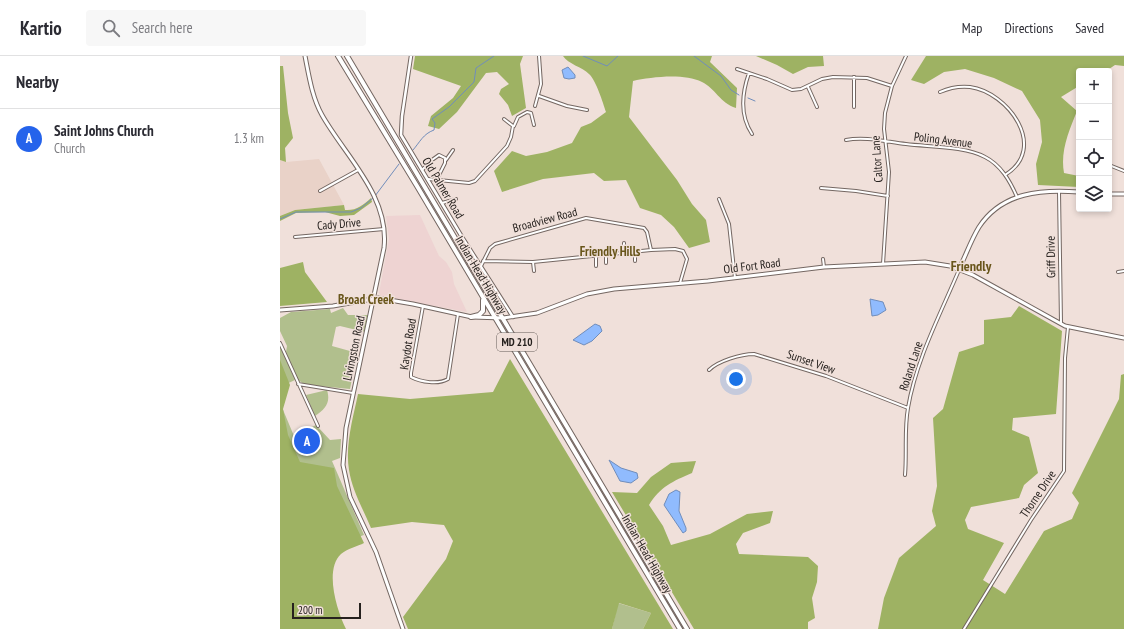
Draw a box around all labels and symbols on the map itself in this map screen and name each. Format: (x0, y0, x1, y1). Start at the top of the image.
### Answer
street label: Poling Avenue (913, 128, 973, 151)
street label: Caltor Lane (867, 135, 886, 183)
street label: Old Palmer Road (419, 154, 468, 221)
street label: Broadview Road (511, 204, 579, 235)
street label: Cady Drive (316, 214, 361, 233)
street label: Indian Head Highway (452, 233, 511, 317)
street label: Griff Drive (1043, 236, 1058, 278)
district label: Friendly Hills (580, 243, 641, 260)
street label: Old Fort Road (723, 255, 781, 276)
district label: Friendly (951, 257, 992, 275)
district label: Broad Creek (338, 291, 395, 308)
street label: Livingston Road (339, 314, 368, 382)
street label: Kaydot Road (396, 317, 419, 371)
road number: MD 210 (497, 333, 537, 351)
street label: Roland Lane (896, 339, 926, 392)
street label: Sunset View (785, 346, 838, 377)
your location (726, 369, 746, 389)
pin: A (294, 426, 320, 456)
street label: Thorne Drive (1016, 467, 1059, 520)
street label: Indian Head Highway (619, 512, 676, 596)
scale bar (292, 601, 361, 620)

